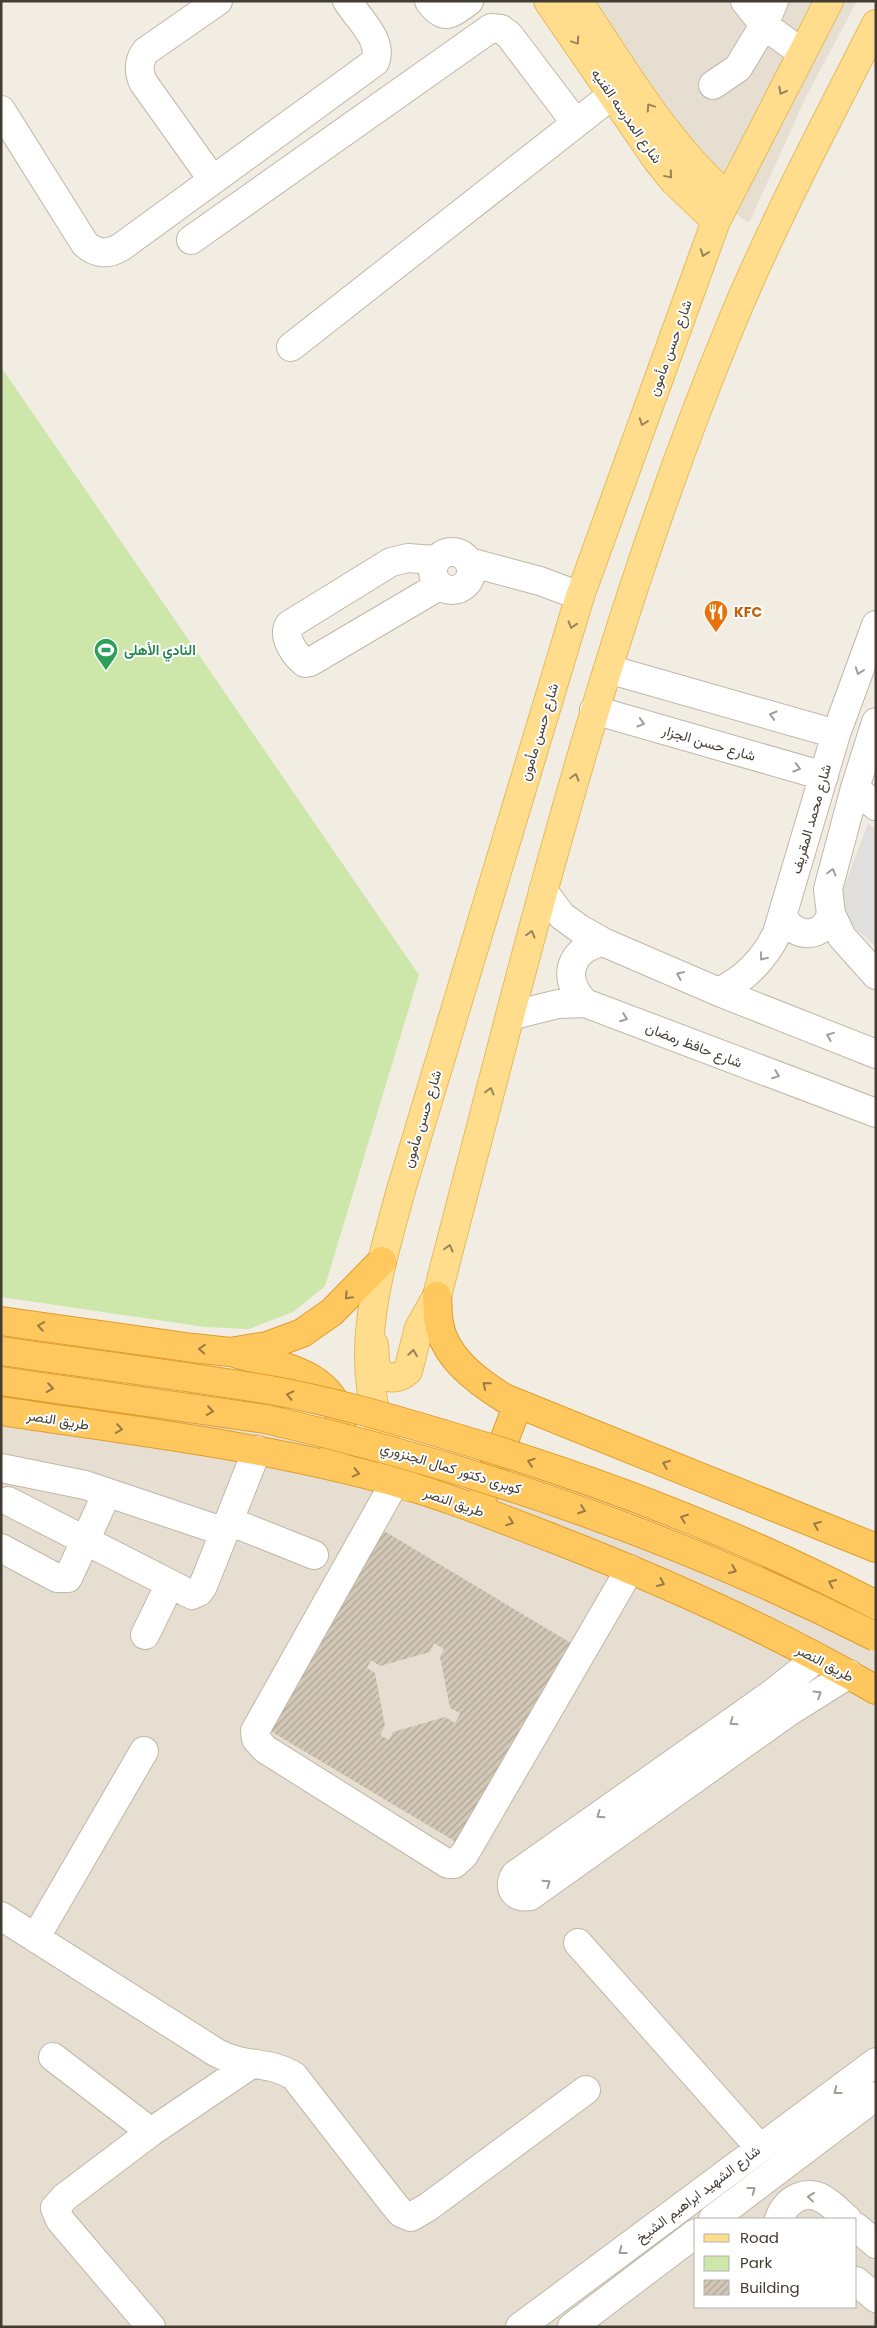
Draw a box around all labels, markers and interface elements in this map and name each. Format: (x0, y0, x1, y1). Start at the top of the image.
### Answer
one-way arrow (570, 36, 579, 45)
street label: شارع المدرسه الفنيه (586, 65, 667, 168)
one-way arrow (778, 86, 788, 95)
one-way arrow (647, 103, 656, 113)
one-way arrow (663, 169, 672, 178)
one-way arrow (700, 248, 710, 257)
street label: شارع حسن مأمون (643, 297, 698, 399)
one-way arrow (639, 417, 649, 426)
restaurant icon: KFC (703, 599, 729, 633)
place label: KFC (734, 602, 762, 622)
one-way arrow (567, 620, 577, 629)
sports icon: النادي الأهلى (93, 637, 119, 671)
place label: النادي الأهلى (124, 640, 196, 662)
one-way arrow (855, 666, 865, 675)
street label: شارع حسن مأمون (515, 681, 564, 784)
one-way arrow (769, 711, 777, 721)
one-way arrow (637, 718, 645, 728)
street label: شارع حسن الجزار (659, 720, 758, 767)
street label: شارع محمد المقريف (786, 762, 837, 876)
one-way arrow (793, 763, 801, 773)
one-way arrow (569, 773, 580, 782)
one-way arrow (827, 869, 837, 877)
one-way arrow (526, 930, 536, 938)
one-way arrow (760, 951, 768, 960)
one-way arrow (676, 971, 685, 982)
one-way arrow (619, 1012, 628, 1022)
street label: شارع حافظ رمضان (642, 1017, 745, 1074)
one-way arrow (827, 1032, 835, 1042)
street label: شارع حسن مأمون (398, 1068, 447, 1171)
one-way arrow (772, 1070, 780, 1080)
one-way arrow (485, 1088, 495, 1096)
one-way arrow (444, 1245, 454, 1253)
one-way arrow (345, 1290, 354, 1299)
one-way arrow (37, 1322, 45, 1332)
one-way arrow (198, 1344, 206, 1355)
one-way arrow (407, 1349, 417, 1358)
one-way arrow (46, 1382, 54, 1393)
one-way arrow (483, 1383, 492, 1391)
one-way arrow (286, 1390, 295, 1401)
street label: طريق النصر (24, 1405, 91, 1435)
one-way arrow (207, 1405, 215, 1416)
one-way arrow (115, 1423, 123, 1434)
street label: كوبرى دكتور كمال الجنزوري (378, 1437, 524, 1501)
one-way arrow (527, 1457, 536, 1467)
one-way arrow (663, 1460, 671, 1470)
one-way arrow (351, 1467, 360, 1478)
street label: طريق النصر (420, 1482, 487, 1522)
one-way arrow (577, 1504, 586, 1514)
one-way arrow (680, 1513, 689, 1524)
one-way arrow (505, 1516, 514, 1526)
one-way arrow (813, 1520, 822, 1531)
one-way arrow (728, 1563, 737, 1574)
one-way arrow (656, 1577, 665, 1587)
one-way arrow (828, 1579, 837, 1590)
street label: طريق النصر (792, 1639, 857, 1687)
one-way arrow (812, 1690, 821, 1700)
one-way arrow (730, 1716, 739, 1724)
one-way arrow (597, 1809, 606, 1818)
one-way arrow (541, 1880, 551, 1889)
one-way arrow (833, 2085, 843, 2094)
street label: شارع الشهيد ابراهيم الشيخ (632, 2140, 765, 2248)
one-way arrow (746, 2187, 755, 2195)
one-way arrow (807, 2191, 815, 2202)
legend (694, 2218, 857, 2308)
text: Road (740, 2227, 779, 2248)
one-way arrow (618, 2245, 628, 2254)
text: Park (740, 2252, 772, 2273)
text: Building (740, 2277, 800, 2298)

